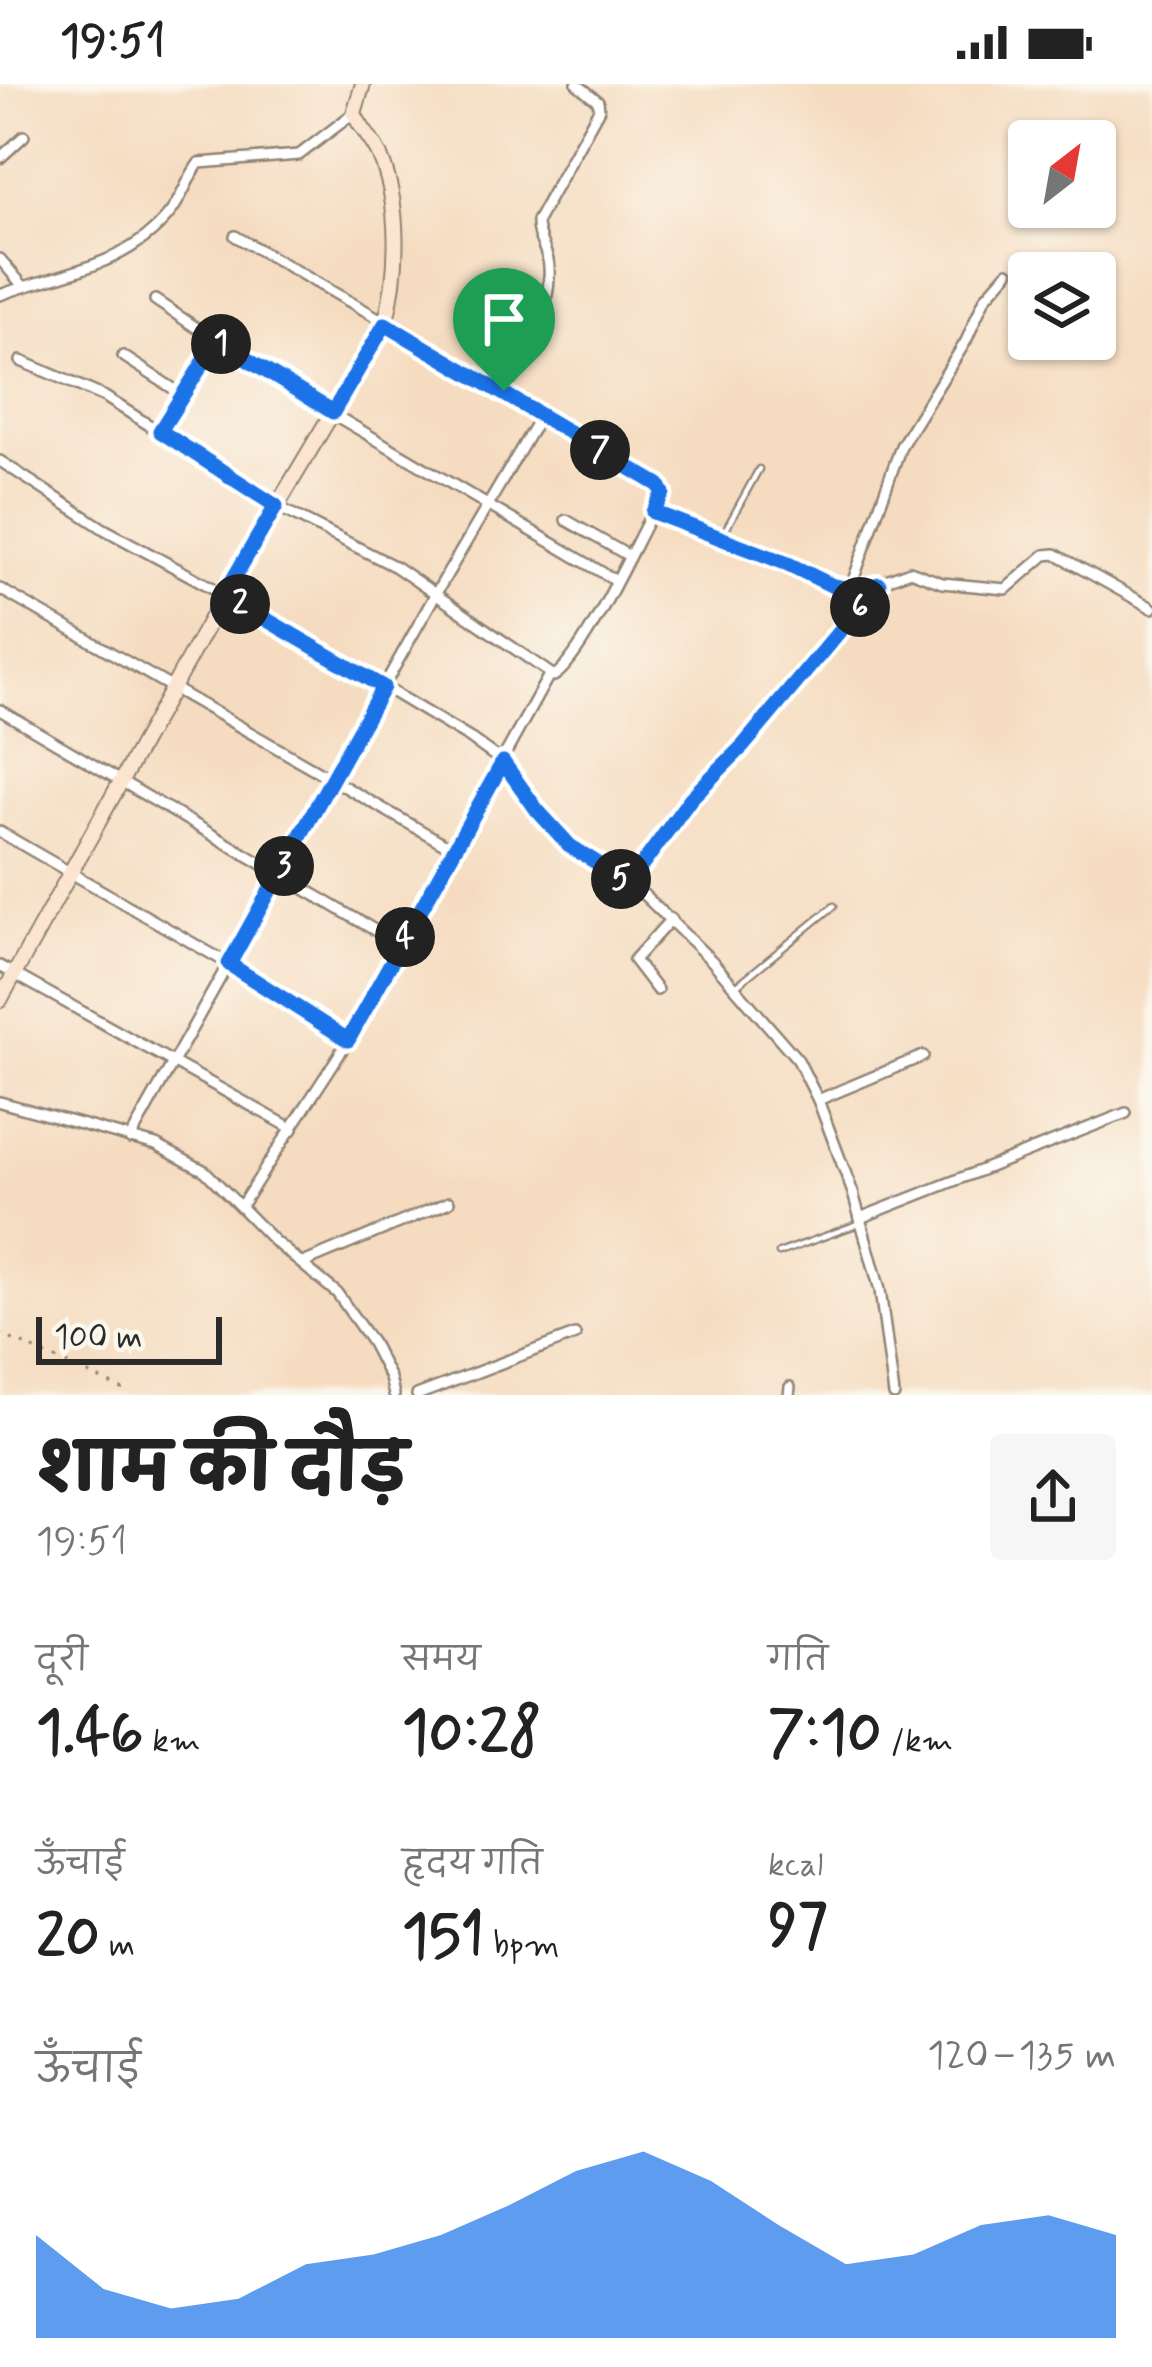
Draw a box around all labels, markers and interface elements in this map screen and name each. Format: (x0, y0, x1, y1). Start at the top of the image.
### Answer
text: 19:51 (60, 13, 165, 72)
north arrow (1008, 120, 1116, 228)
map controls (1008, 120, 1116, 360)
button: layers (1008, 252, 1116, 360)
pin (453, 268, 555, 391)
icon: arrive (471, 286, 537, 352)
pin: 1 (191, 314, 251, 374)
text: 1 (214, 322, 228, 366)
pin: 7 (570, 420, 630, 480)
text: 7 (590, 428, 610, 472)
pin: 2 (210, 574, 270, 634)
pin: 6 (830, 577, 890, 637)
text: 2 (232, 582, 248, 626)
text: 6 (852, 585, 868, 629)
pin: 3 (254, 836, 314, 896)
text: 3 (277, 844, 291, 888)
pin: 5 (591, 849, 651, 909)
text: 5 (611, 857, 631, 901)
pin: 4 (375, 907, 435, 967)
text: 4 (395, 915, 415, 959)
scale bar (36, 1311, 222, 1364)
text: 100 m (54, 1316, 143, 1360)
text: शाम की दौड़ (36, 1429, 407, 1515)
button: share (990, 1434, 1116, 1560)
text: 19:51 (36, 1517, 127, 1568)
text: दूरी (36, 1639, 88, 1683)
text: समय (402, 1639, 481, 1683)
text: गति (768, 1639, 828, 1683)
text: 1.46 (36, 1695, 143, 1774)
text: 10:28 (402, 1695, 541, 1774)
text: 7:10 (768, 1695, 882, 1774)
text: km (143, 1720, 200, 1764)
text: /km (882, 1720, 953, 1764)
text: ऊँचाई (36, 1843, 125, 1887)
text: हृदय गति (402, 1843, 543, 1887)
text: kcal (768, 1844, 823, 1888)
text: 97 (768, 1888, 828, 1967)
text: 20 (36, 1899, 100, 1978)
text: 151 (402, 1899, 484, 1978)
text: m (100, 1924, 135, 1968)
text: bpm (484, 1924, 560, 1968)
text: 120–135 m (927, 2031, 1116, 2082)
text: ऊँचाई (36, 2045, 141, 2096)

